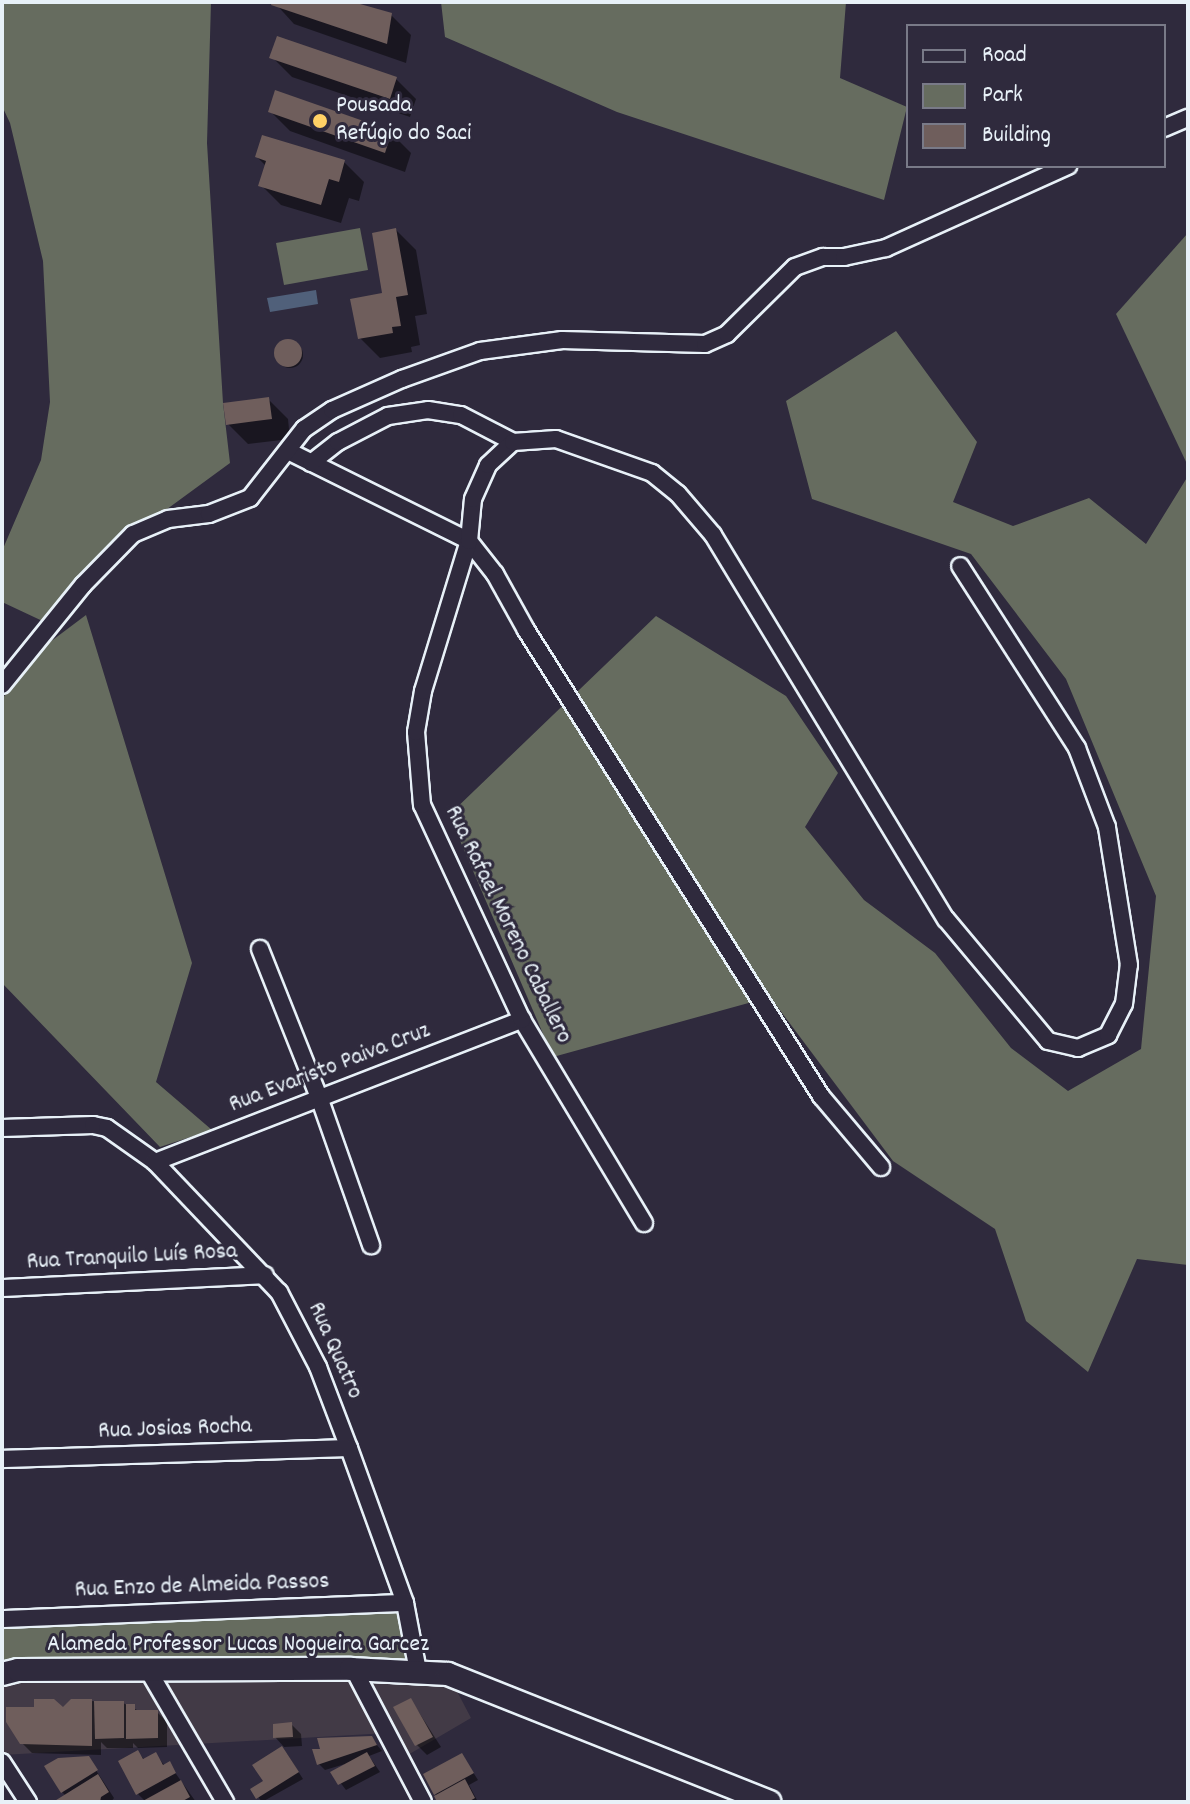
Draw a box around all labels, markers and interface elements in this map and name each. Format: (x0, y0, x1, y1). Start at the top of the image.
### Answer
legend (906, 24, 1166, 168)
text: Road (982, 39, 1027, 73)
text: Park (982, 79, 1023, 113)
place label: Pousada Refúgio do Saci (336, 93, 471, 149)
marker: Pousada Refúgio do Saci (311, 112, 329, 130)
text: Building (982, 119, 1051, 153)
street label: Rua Rafael Moreno Caballero (437, 801, 577, 1049)
street label: Rua Evaristo Paiva Cruz (225, 1017, 435, 1121)
street label: Rua Tranquilo Luís Rosa (26, 1238, 238, 1278)
street label: Rua Quatro (300, 1298, 368, 1404)
street label: Rua Josias Rocha (98, 1413, 252, 1447)
street label: Rua Enzo de Almeida Passos (74, 1568, 330, 1606)
street label: Alameda Professor Lucas Nogueira Garcez (47, 1632, 429, 1660)

